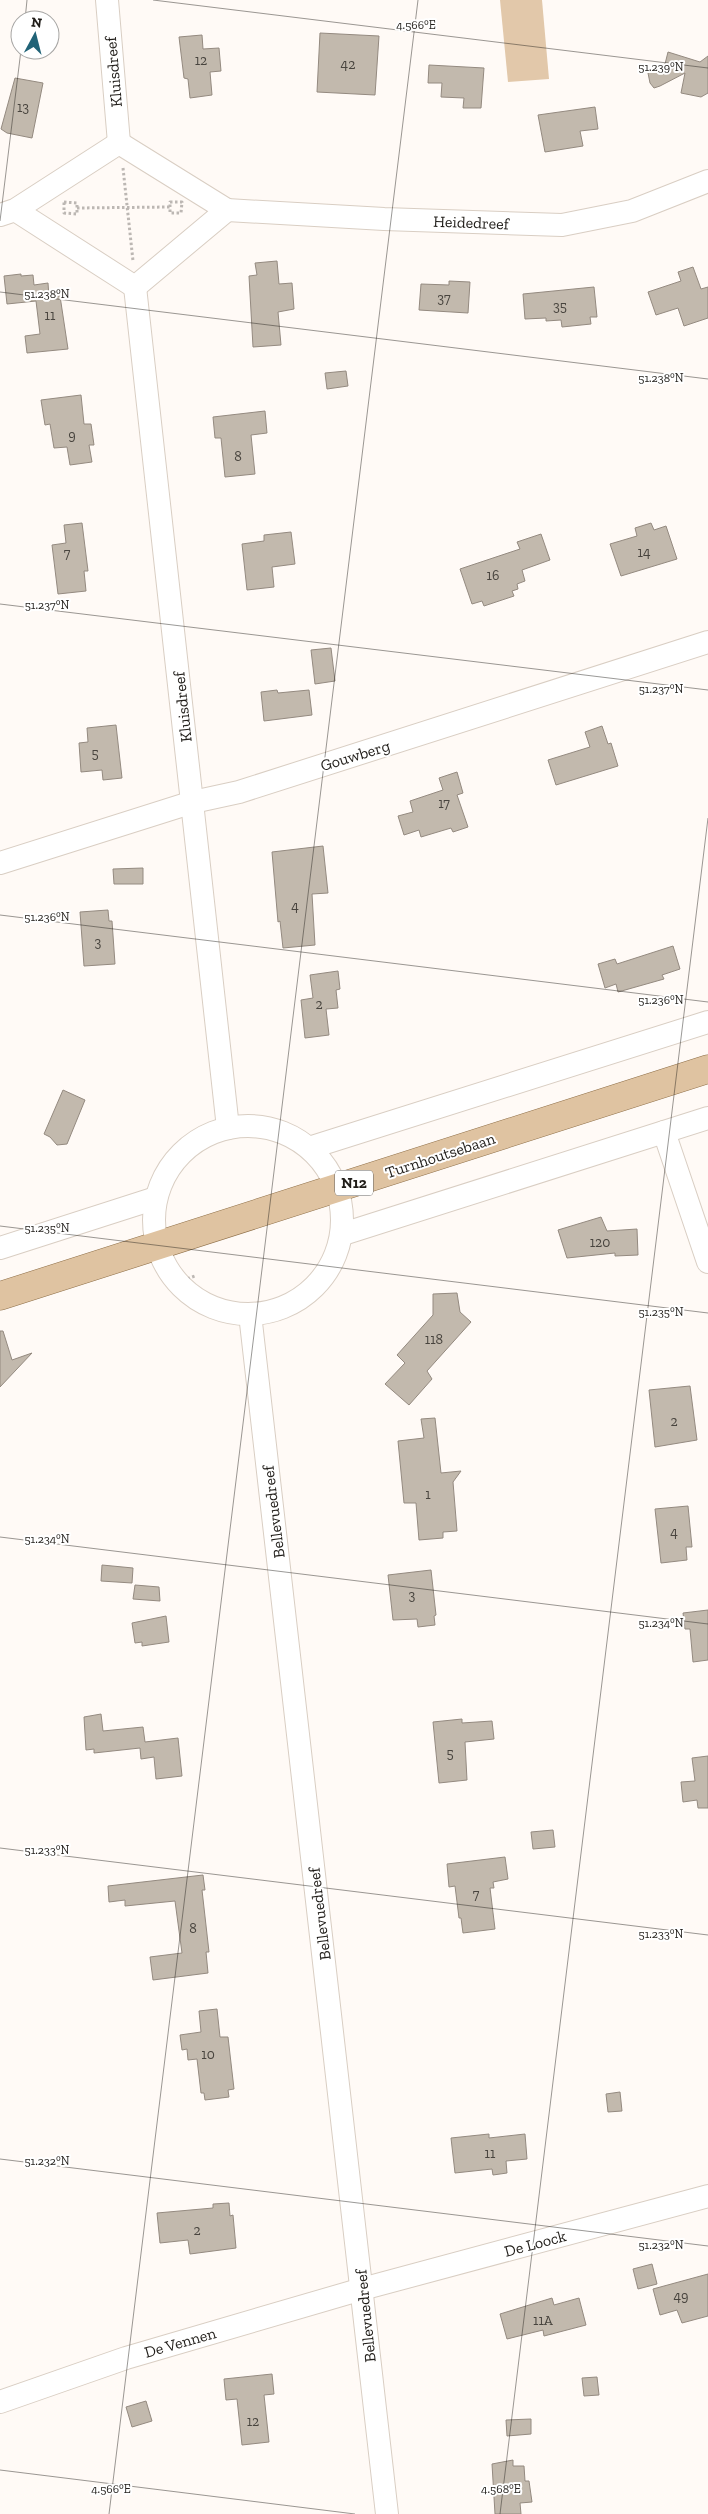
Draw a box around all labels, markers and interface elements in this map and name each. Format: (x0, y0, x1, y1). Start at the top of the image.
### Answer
north arrow (10, 10, 60, 60)
text: N (30, 14, 43, 32)
text: 4.566°E (396, 18, 436, 32)
street label: Kluisdreef (101, 34, 126, 108)
house number: 12 (195, 52, 207, 69)
house number: 42 (341, 56, 355, 73)
text: 51.239°N (638, 60, 684, 74)
house number: 13 (17, 99, 29, 116)
street label: Heidedreef (433, 212, 511, 233)
text: 51.238°N (24, 287, 70, 301)
house number: 37 (437, 290, 451, 307)
house number: 35 (553, 298, 567, 315)
house number: 11 (45, 307, 56, 324)
text: 51.238°N (638, 371, 684, 385)
house number: 9 (68, 427, 76, 444)
house number: 8 (234, 448, 242, 465)
house number: 14 (638, 544, 651, 561)
house number: 7 (64, 545, 71, 562)
house number: 16 (487, 567, 499, 584)
text: 51.237°N (25, 598, 69, 612)
street label: Kluisdreef (169, 669, 196, 743)
text: 51.237°N (639, 682, 683, 696)
street label: Gouwberg (318, 736, 393, 775)
house number: 5 (91, 745, 99, 762)
house number: 17 (438, 795, 450, 812)
house number: 4 (291, 898, 299, 915)
text: 51.236°N (24, 910, 70, 924)
house number: 3 (95, 934, 102, 951)
text: 51.236°N (638, 993, 684, 1007)
house number: 2 (315, 996, 323, 1013)
street label: Turnhoutsebaan (383, 1128, 498, 1182)
road number: N12 (335, 1170, 373, 1196)
text: 51.235°N (24, 1221, 70, 1235)
house number: 120 (590, 1234, 610, 1251)
text: 51.235°N (638, 1305, 684, 1319)
house number: 118 (425, 1331, 443, 1348)
house number: 2 (670, 1413, 678, 1430)
street label: Bellevuedreef (258, 1463, 289, 1559)
house number: 1 (425, 1486, 431, 1503)
house number: 4 (670, 1524, 678, 1541)
text: 51.234°N (24, 1532, 70, 1546)
house number: 3 (409, 1587, 416, 1604)
text: 51.234°N (638, 1616, 684, 1630)
house number: 5 (446, 1745, 454, 1762)
text: 51.233°N (25, 1843, 70, 1857)
street label: Bellevuedreef (304, 1865, 335, 1961)
house number: 7 (473, 1886, 480, 1903)
house number: 8 (189, 1920, 197, 1937)
text: 51.233°N (639, 1927, 684, 1941)
house number: 10 (201, 2046, 215, 2063)
house number: 11 (485, 2145, 496, 2162)
text: 51.232°N (24, 2154, 70, 2168)
house number: 2 (193, 2222, 201, 2239)
street label: De Loock (502, 2226, 569, 2261)
text: 51.232°N (638, 2238, 684, 2252)
street label: Bellevuedreef (351, 2267, 380, 2363)
house number: 49 (674, 2288, 688, 2305)
house number: 11A (533, 2312, 554, 2329)
street label: De Vennen (142, 2323, 219, 2362)
house number: 12 (247, 2413, 259, 2430)
text: 4.566°E (91, 2482, 131, 2496)
text: 4.568°E (481, 2482, 521, 2496)

